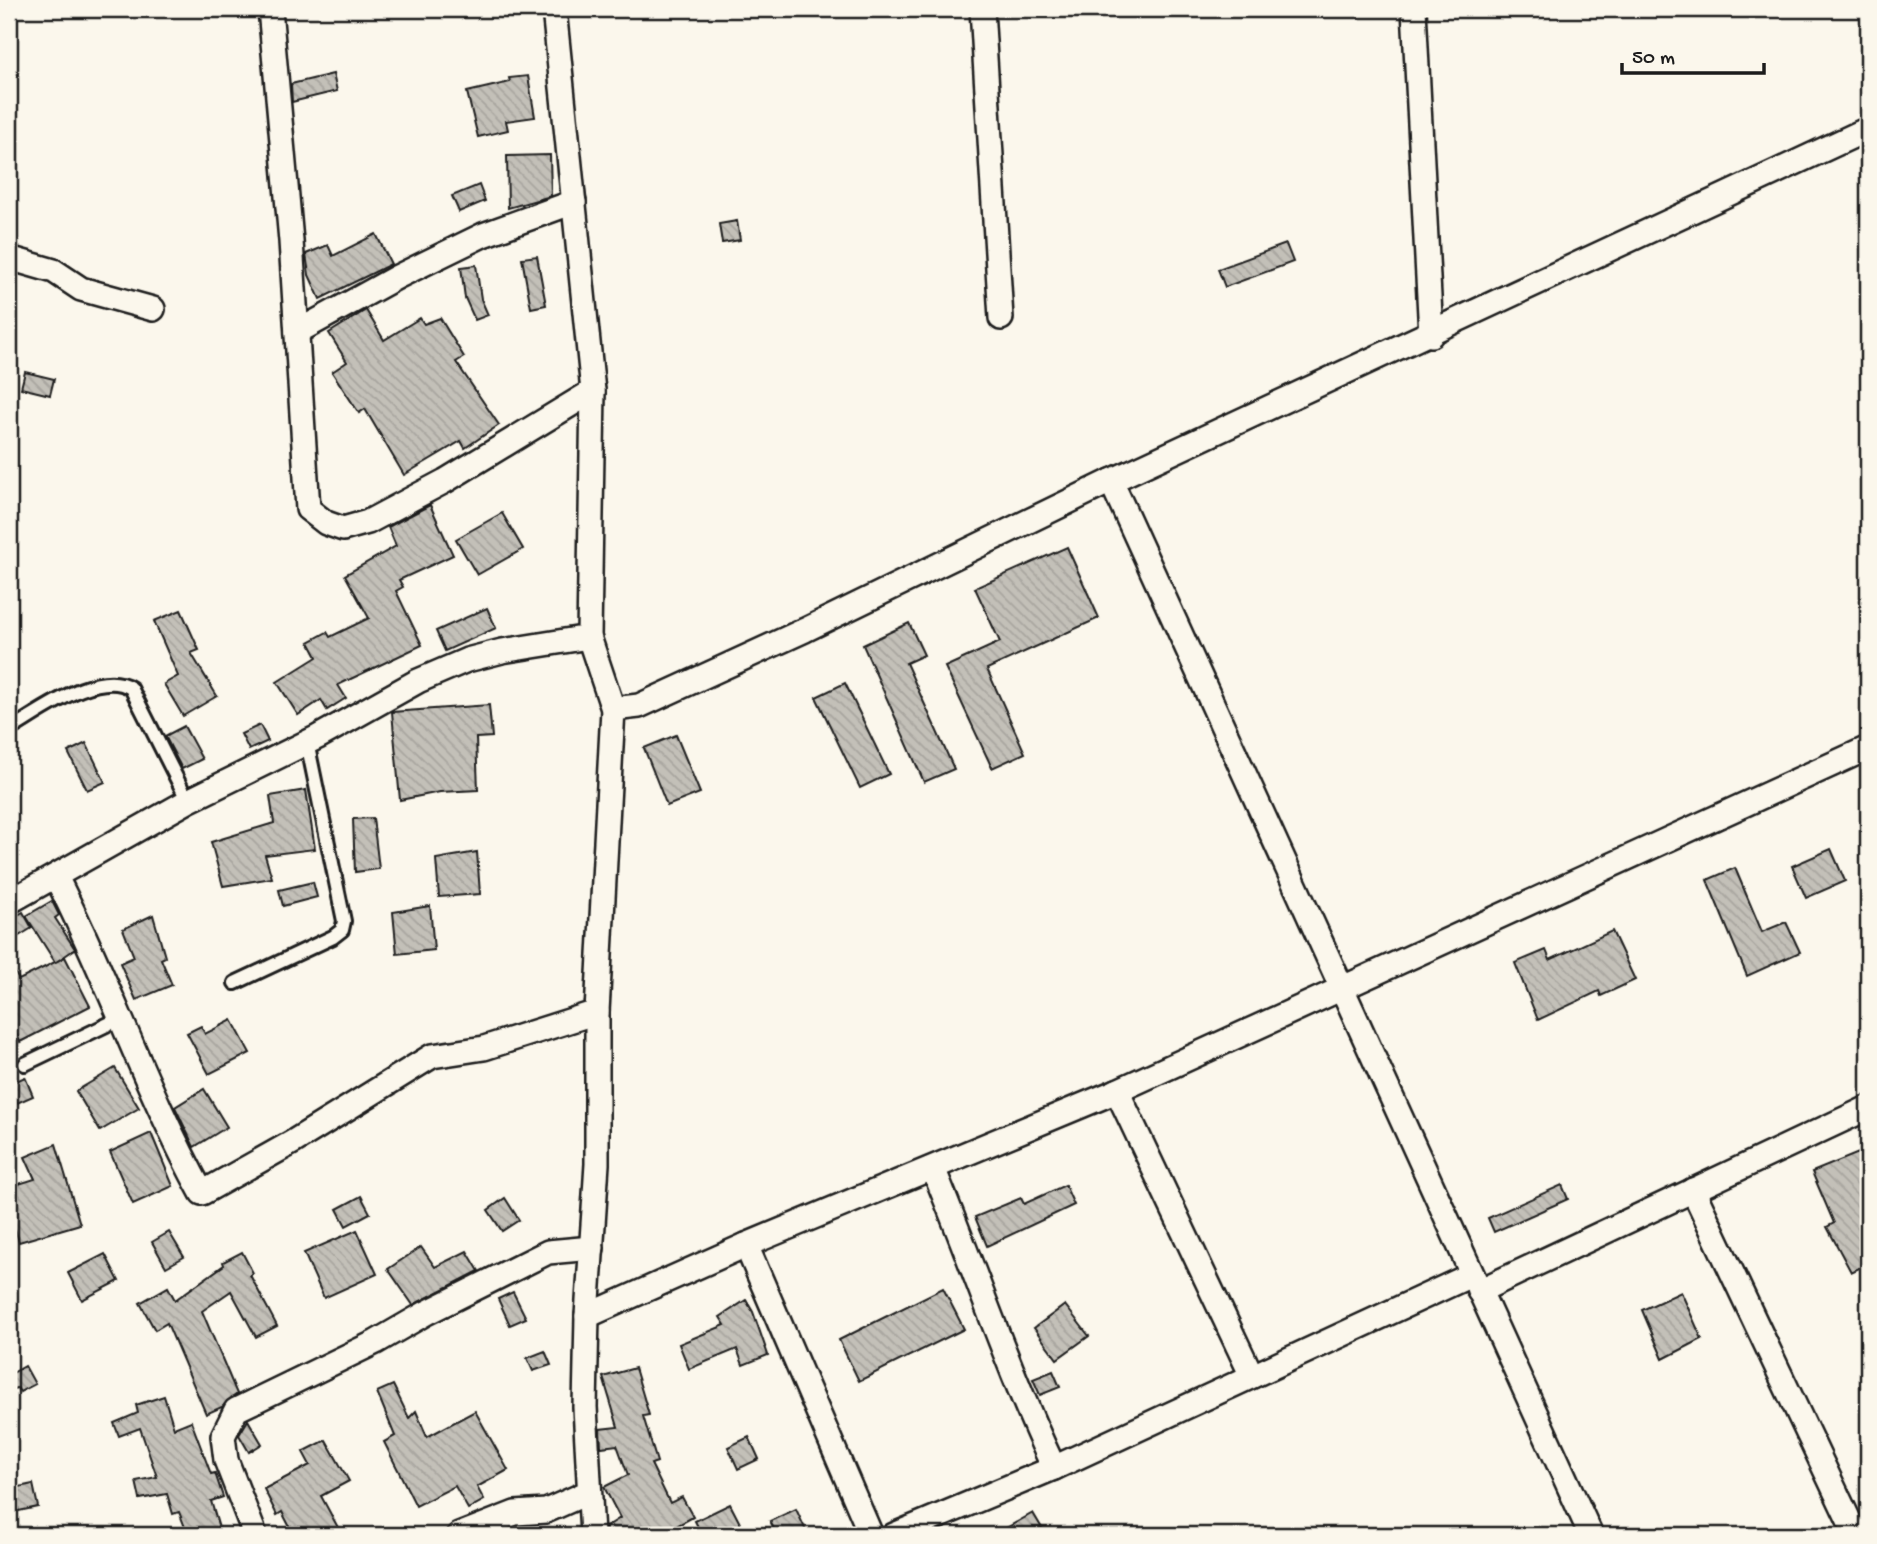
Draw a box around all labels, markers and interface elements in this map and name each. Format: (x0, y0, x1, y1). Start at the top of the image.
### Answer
scale bar (1622, 32, 1763, 76)
text: 50 m (1632, 47, 1675, 72)

